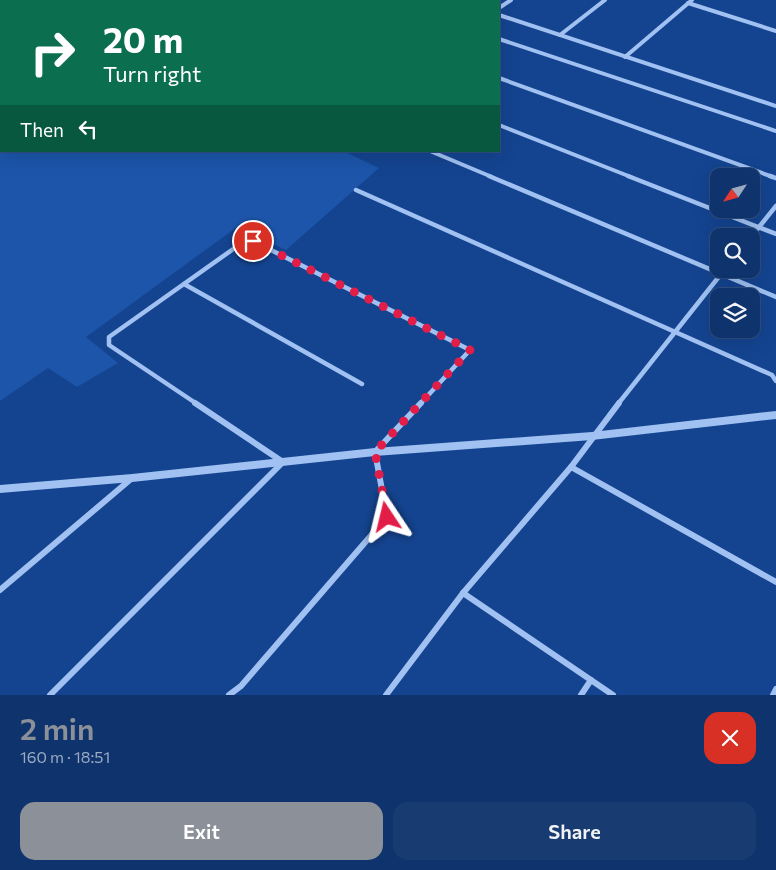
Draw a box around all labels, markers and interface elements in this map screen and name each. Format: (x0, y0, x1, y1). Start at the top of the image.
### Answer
text: 20 m (103, 17, 183, 60)
icon: right (20, 20, 85, 85)
text: Turn right (103, 60, 201, 87)
icon: left (74, 115, 102, 143)
text: Then (20, 118, 64, 141)
north arrow (710, 168, 760, 218)
map controls (710, 168, 760, 338)
pin (232, 220, 274, 262)
icon: arrive (239, 227, 267, 255)
button: search (710, 228, 760, 278)
button: layers (710, 288, 760, 338)
position arrow (360, 490, 412, 542)
text: 2 min (20, 709, 94, 746)
button: close (704, 712, 756, 764)
text: 160 m · 18:51 (20, 747, 110, 766)
button: Exit (20, 802, 383, 860)
button: Share (393, 802, 756, 860)

